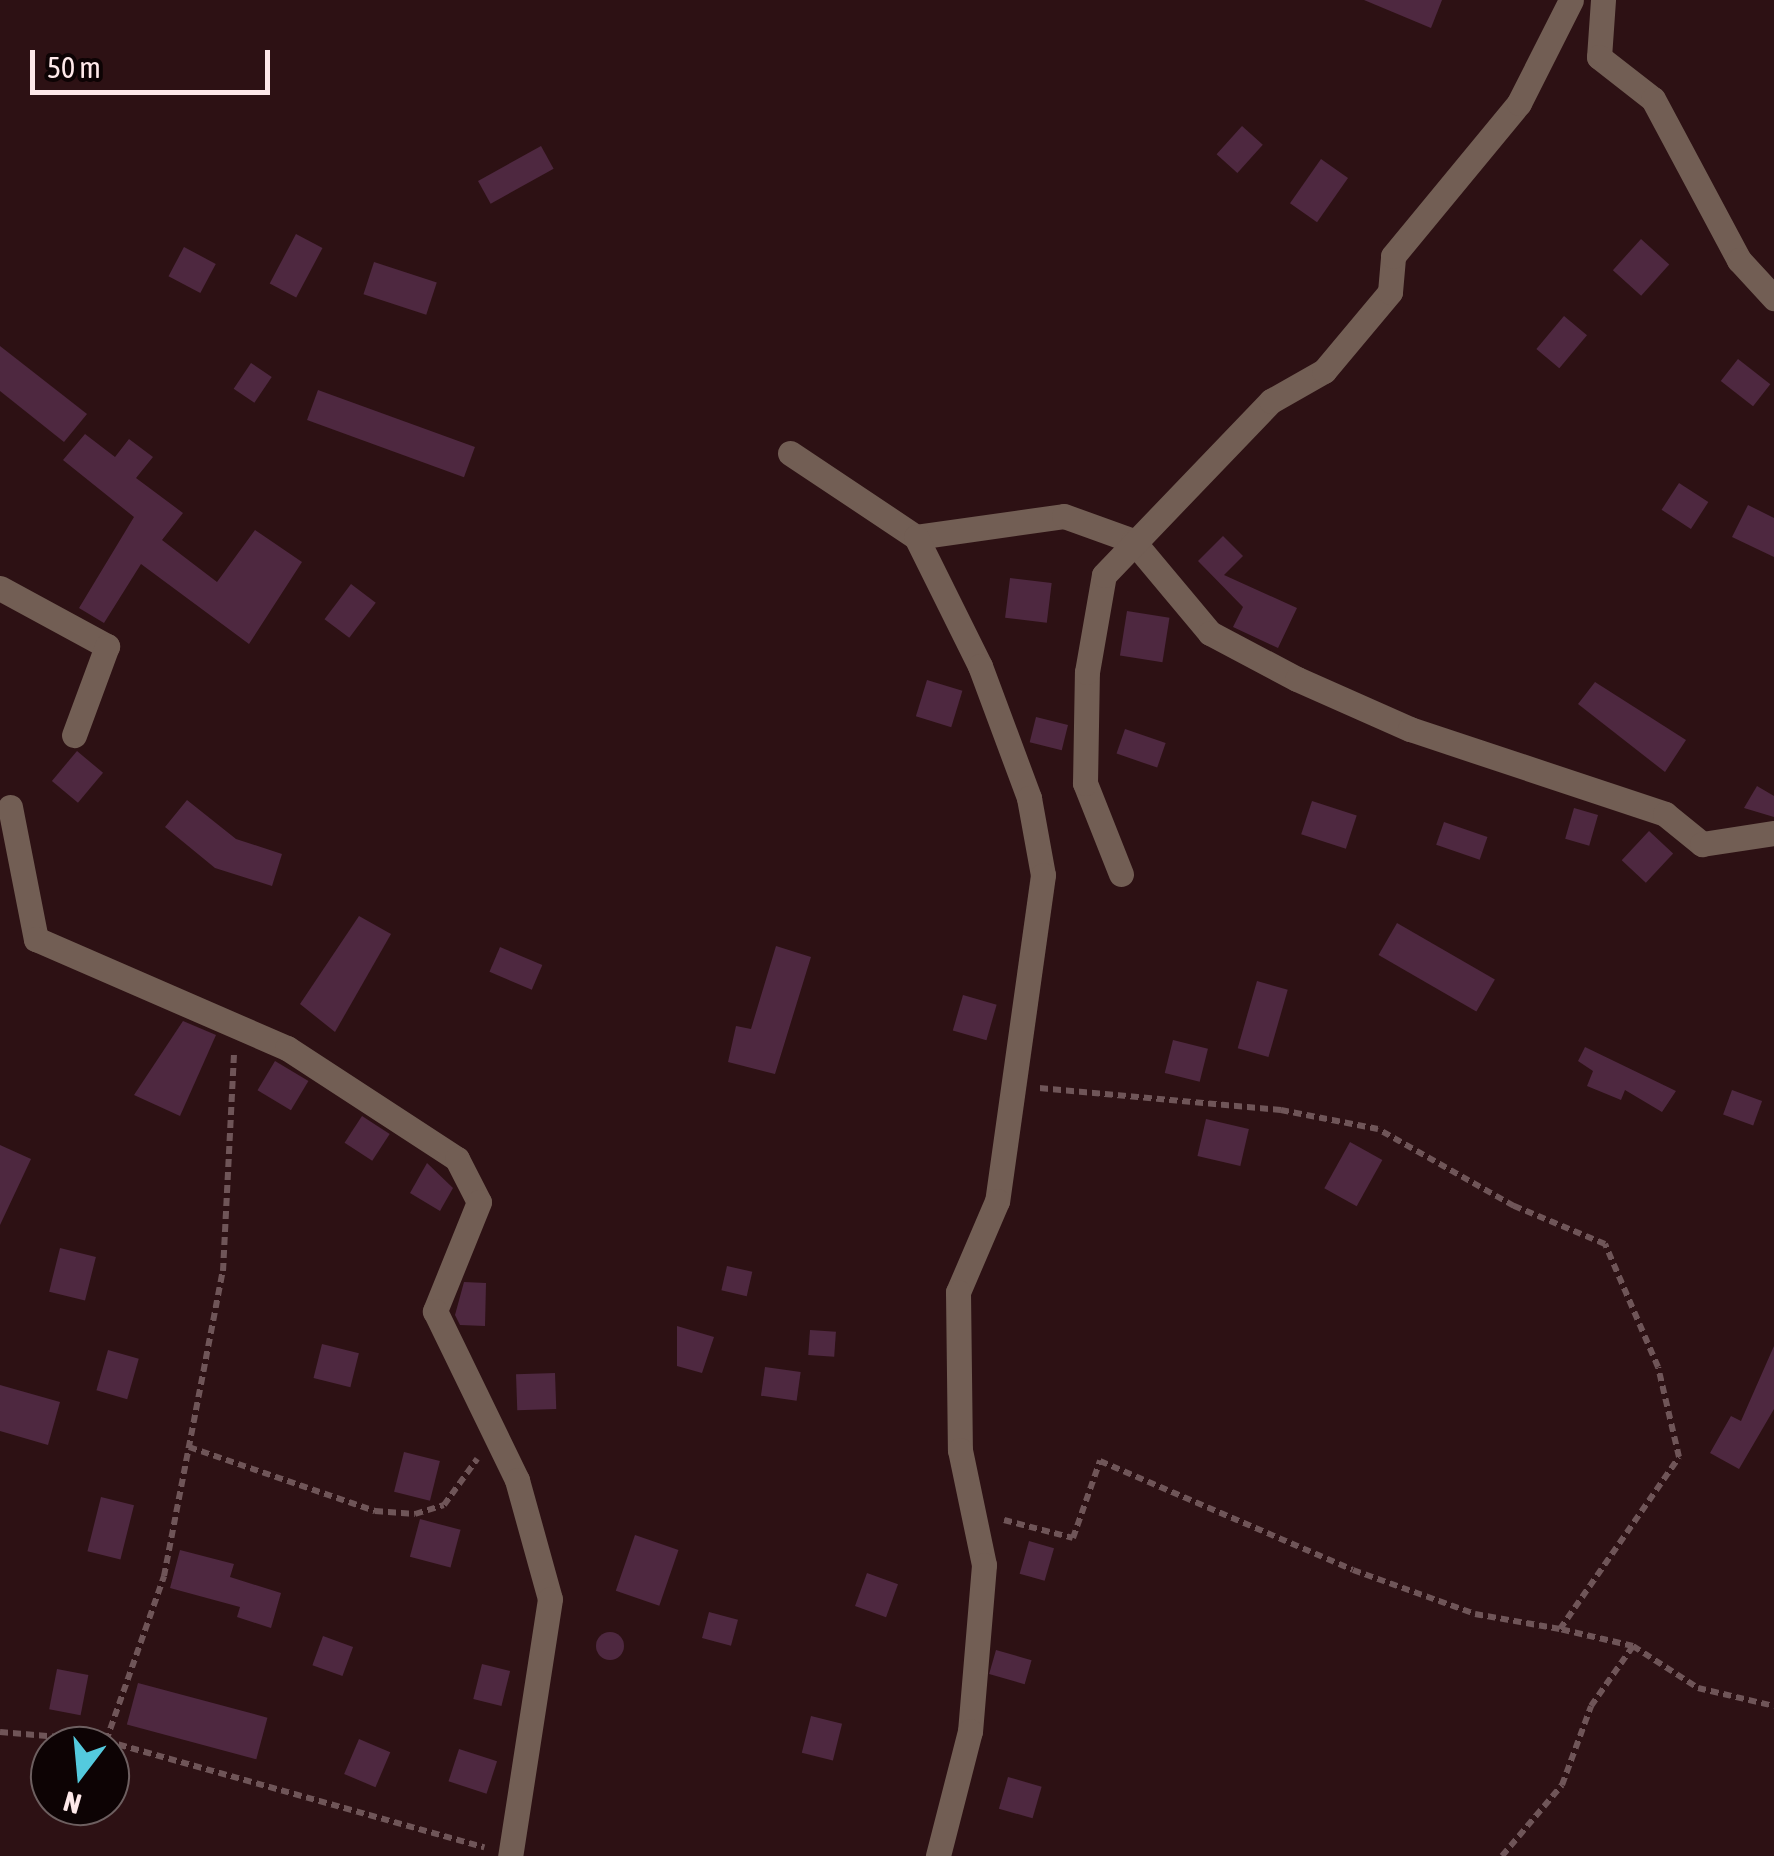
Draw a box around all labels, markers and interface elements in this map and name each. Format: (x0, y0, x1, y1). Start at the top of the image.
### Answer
scale bar (35, 30, 275, 92)
text: 50 m (47, 50, 101, 84)
north arrow (30, 1726, 130, 1826)
text: N (60, 1785, 85, 1821)

